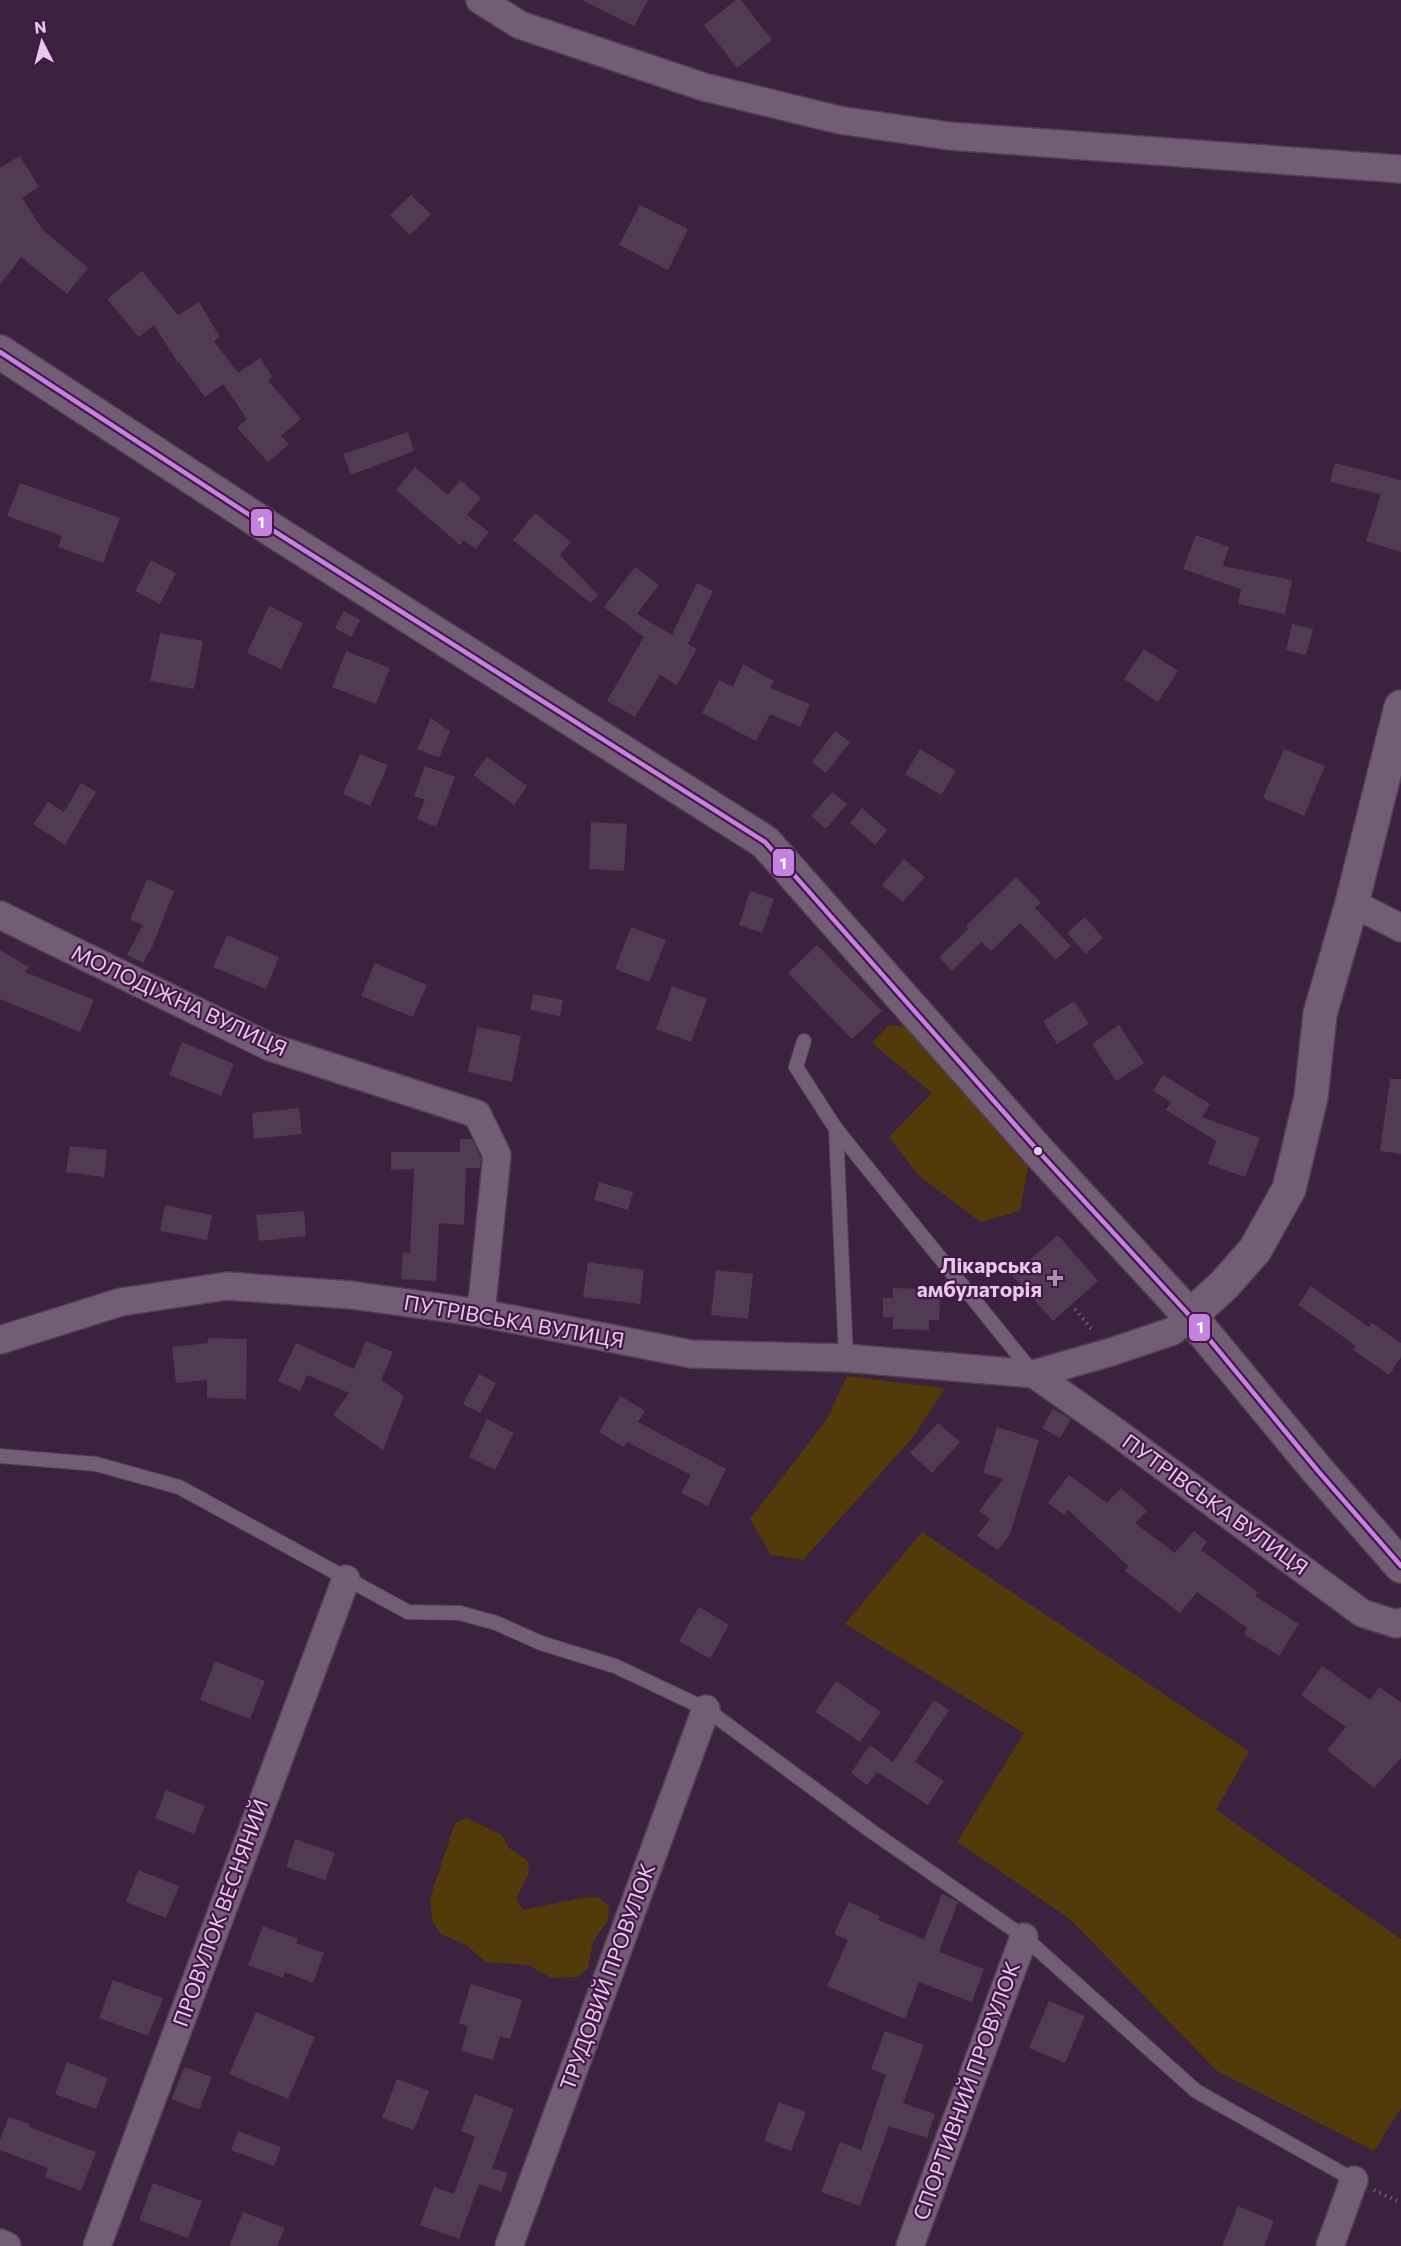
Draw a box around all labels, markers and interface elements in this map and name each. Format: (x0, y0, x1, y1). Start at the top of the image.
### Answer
north arrow (12, 12, 72, 72)
text: N (33, 17, 47, 37)
line badge: 1 (250, 508, 273, 537)
text: 1 (257, 512, 265, 531)
line badge: 1 (772, 848, 795, 877)
text: 1 (779, 853, 787, 872)
street label: МОЛОДІЖНА ВУЛИЦЯ (68, 939, 291, 1061)
unlabelled marker (1032, 1145, 1044, 1157)
place label: Лікарська амбулаторія (917, 1252, 1042, 1301)
marker: Лікарська амбулаторія (1046, 1269, 1064, 1287)
street label: ПУТРІВСЬКА ВУЛИЦЯ (402, 1289, 626, 1352)
line badge: 1 (1188, 1313, 1211, 1342)
text: 1 (1196, 1317, 1204, 1336)
street label: ПУТРІВСЬКА ВУЛИЦЯ (1118, 1428, 1314, 1580)
street label: ПРОВУЛОК ВЕСНЯНИЙ (167, 1795, 272, 2030)
street label: ТРУДОВИЙ ПРОВУЛОК (554, 1859, 659, 2093)
street label: СПОРТИВНИЙ ПРОВУЛОК (907, 1958, 1024, 2223)

